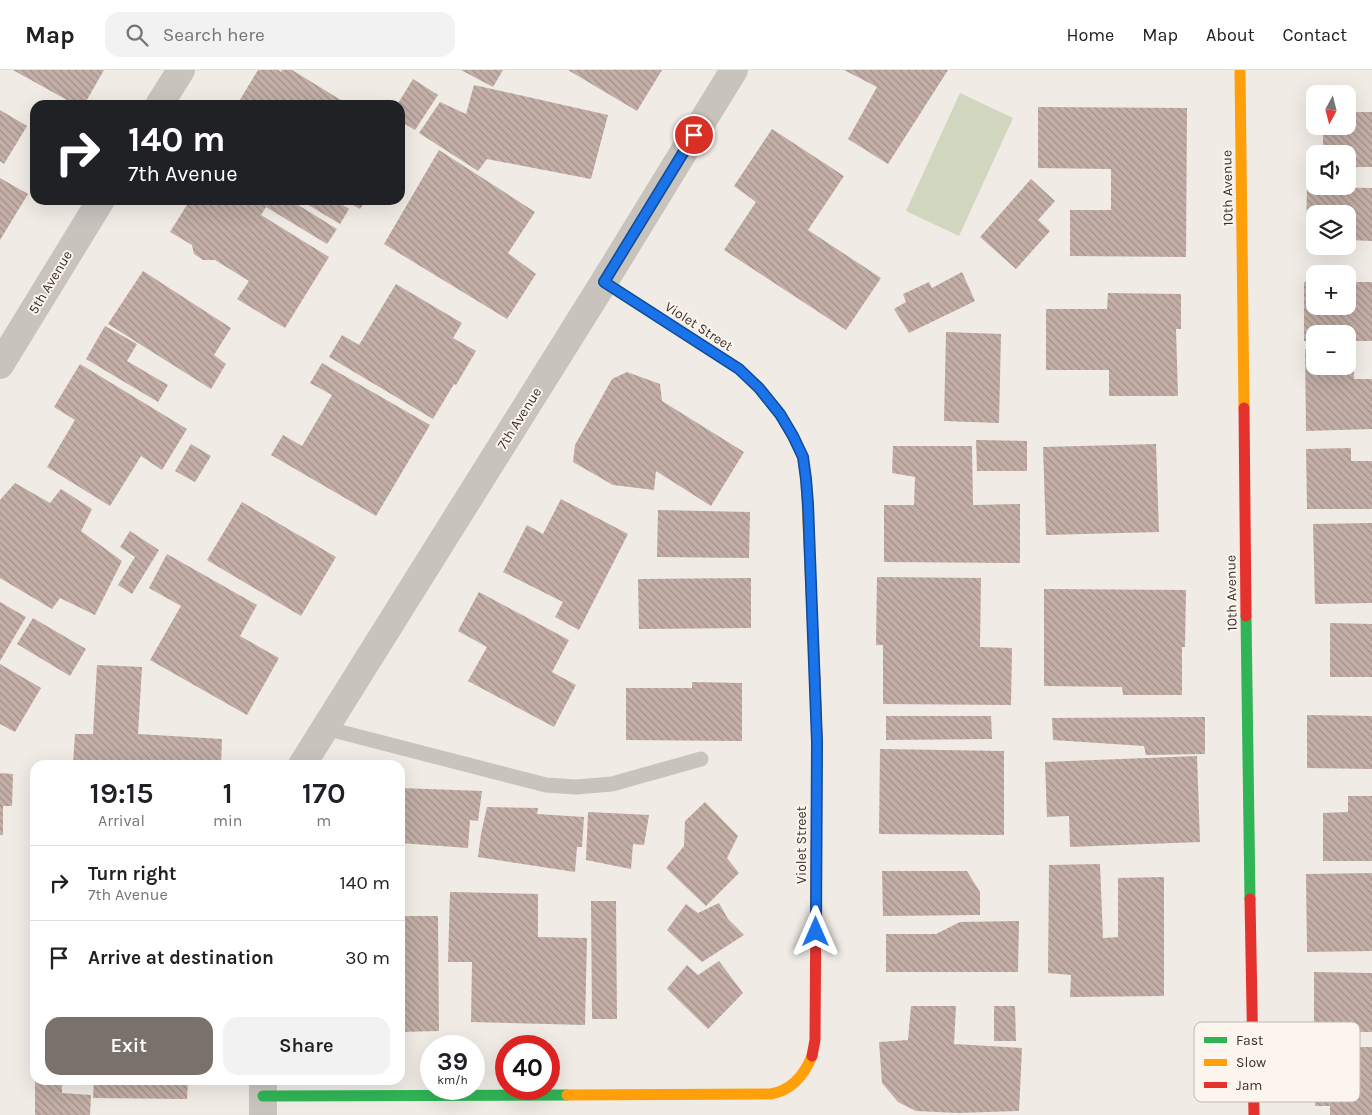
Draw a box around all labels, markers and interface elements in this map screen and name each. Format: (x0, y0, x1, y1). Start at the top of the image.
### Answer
search box (105, 12, 455, 57)
text: Map (25, 21, 75, 49)
icon: search (123, 21, 151, 49)
text: Search here (163, 24, 265, 46)
text: Home (1066, 24, 1114, 46)
text: Map (1142, 24, 1178, 46)
text: About (1206, 24, 1255, 46)
text: Contact (1283, 24, 1347, 46)
north arrow (1306, 85, 1356, 135)
map controls (1306, 85, 1356, 375)
pin (673, 114, 715, 156)
text: 140 m (128, 119, 226, 160)
icon: right (45, 120, 110, 185)
icon: arrive (680, 121, 708, 149)
button: sound (1306, 145, 1356, 195)
street label: 10th Avenue (1218, 150, 1237, 226)
text: 7th Avenue (128, 161, 238, 187)
button: layers (1306, 205, 1356, 255)
street label: 5th Avenue (25, 247, 76, 317)
button: + (1306, 265, 1356, 315)
street label: Violet Street (661, 298, 736, 355)
button: − (1306, 325, 1356, 375)
street label: 7th Avenue (494, 384, 545, 452)
street label: 10th Avenue (1222, 555, 1241, 631)
text: 19:15 (89, 775, 154, 811)
text: 1 (222, 775, 233, 811)
text: 170 (302, 775, 346, 811)
street label: Violet Street (793, 806, 810, 884)
text: Arrival (98, 811, 145, 830)
text: min (213, 811, 242, 830)
text: m (316, 811, 331, 830)
text: Turn right (88, 863, 177, 885)
icon: right (45, 869, 73, 897)
text: 140 m (340, 872, 390, 894)
text: 7th Avenue (88, 885, 168, 904)
position arrow (789, 905, 841, 957)
icon: arrive (45, 944, 73, 972)
text: Arrive at destination (88, 947, 274, 969)
text: 30 m (345, 947, 390, 969)
button: Exit (45, 1017, 213, 1075)
button: Share (223, 1017, 390, 1075)
legend (1194, 1022, 1360, 1102)
text: Fast (1236, 1032, 1263, 1049)
speed limit sign: 40 (495, 1035, 560, 1100)
text: 39 (437, 1047, 468, 1076)
text: Slow (1236, 1054, 1266, 1071)
text: km/h (437, 1073, 468, 1087)
text: Jam (1236, 1077, 1262, 1094)

